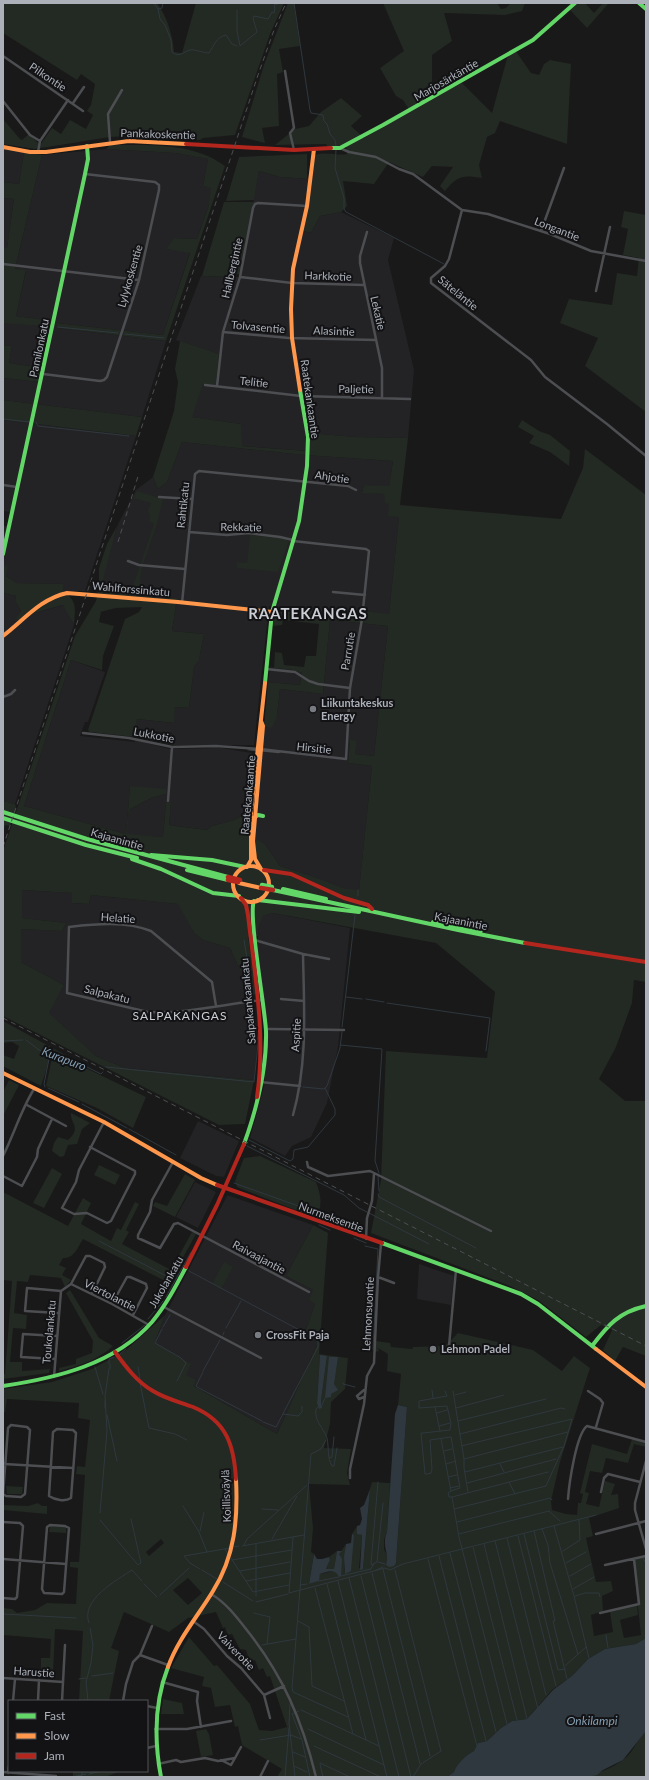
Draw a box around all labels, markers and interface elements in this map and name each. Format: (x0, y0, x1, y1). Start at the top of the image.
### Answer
street label: Marjosärkäntie (411, 56, 480, 103)
street label: Pilkontie (27, 59, 69, 94)
street label: Pankakoskentie (120, 126, 196, 141)
street label: Longantie (533, 214, 582, 243)
street label: Hallbergintie (218, 236, 245, 299)
street label: Lylykoskentie (114, 243, 145, 309)
street label: Harkkotie (304, 268, 352, 283)
street label: Säteläntie (436, 273, 481, 313)
street label: Lekatie (368, 295, 389, 331)
street label: Pamilonkatu (26, 317, 51, 378)
street label: Tolvasentie (230, 318, 286, 335)
street label: Alasintie (313, 323, 355, 338)
street label: Raatekankaantie (299, 359, 323, 440)
street label: Telitie (239, 374, 269, 389)
street label: Paljetie (338, 382, 374, 395)
street label: Ahjotie (314, 468, 350, 485)
street label: Rahtikatu (174, 481, 191, 529)
street label: Rekkatie (220, 520, 262, 533)
street label: Wahlforssinkatu (92, 579, 171, 598)
district label: RAATEKANGAS (248, 604, 368, 622)
street label: Parrutie (338, 631, 357, 671)
place label: Liikuntakeskus Energy (321, 696, 394, 722)
marker: Liikuntakeskus Energy (308, 704, 318, 714)
street label: Lukkotie (133, 724, 176, 745)
street label: Hirsitie (296, 739, 332, 756)
street label: Raatekankaantie (238, 754, 257, 835)
street label: Kajaanintie (90, 825, 145, 852)
street label: Kajaanintie (433, 909, 489, 932)
street label: Helatie (100, 910, 136, 925)
street label: Salpakankaankatu (237, 957, 258, 1045)
street label: Salpakatu (83, 982, 131, 1005)
district label: SALPAKANGAS (133, 1008, 227, 1023)
street label: Aspitie (288, 1018, 303, 1052)
water label: Kurapuro (40, 1043, 88, 1074)
street label: Nurmeksentie (297, 1199, 366, 1234)
street label: Raivaajantie (231, 1237, 288, 1276)
street label: Jukolankatu (146, 1254, 186, 1310)
street label: Viertolantie (82, 1276, 139, 1313)
street label: Lehmonsuontie (359, 1276, 376, 1351)
street label: Toukolankatu (39, 1299, 58, 1365)
place label: CrossFit Paja (266, 1328, 329, 1341)
marker: CrossFit Paja (253, 1330, 263, 1340)
place label: Lehmon Padel (441, 1342, 510, 1355)
marker: Lehmon Padel (428, 1344, 438, 1354)
street label: Koillisväylä (218, 1469, 233, 1523)
street label: Vaiverotie (215, 1629, 258, 1673)
street label: Harustie (13, 1664, 55, 1679)
legend (8, 1700, 148, 1772)
text: Fast (44, 1708, 66, 1723)
water label: Onkilampi (566, 1713, 618, 1728)
text: Slow (44, 1728, 70, 1743)
text: Jam (44, 1748, 65, 1763)

